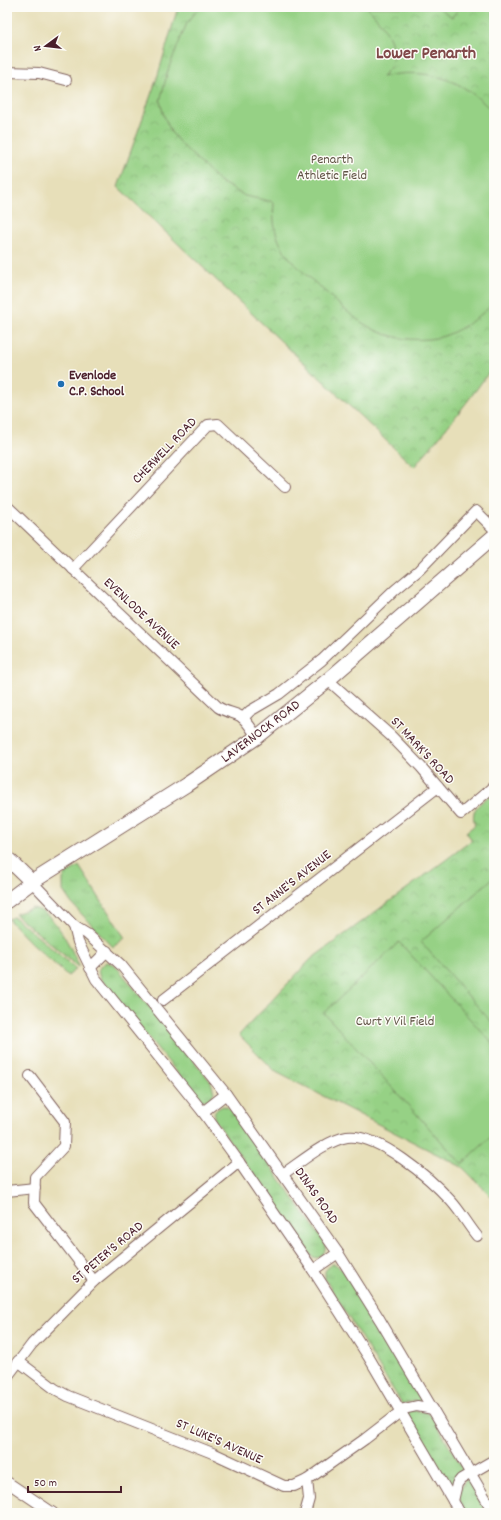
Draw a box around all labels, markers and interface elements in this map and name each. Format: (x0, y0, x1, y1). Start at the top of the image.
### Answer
north arrow (26, 26, 66, 66)
district label: Lower Penarth (376, 42, 476, 67)
text: N (30, 43, 47, 53)
park label: Penarth Athletic Field (297, 150, 367, 186)
place label: Evenlode C.P. School (69, 366, 125, 402)
marker: Evenlode C.P. School (56, 379, 66, 389)
street label: CHERWELL ROAD (128, 413, 202, 489)
street label: EVENLODE AVENUE (98, 573, 184, 655)
street label: LAVERNOCK ROAD (217, 696, 305, 768)
street label: ST MARK'S ROAD (385, 713, 459, 789)
street label: ST ANNE'S AVENUE (248, 845, 336, 920)
park label: Cwrt Y Vil Field (356, 1012, 434, 1032)
street label: DINAS ROAD (289, 1164, 343, 1228)
street label: ST PETER'S ROAD (68, 1217, 148, 1289)
street label: ST LUKE'S AVENUE (172, 1414, 266, 1470)
scale bar (28, 1468, 121, 1494)
text: 50 m (34, 1475, 57, 1492)

